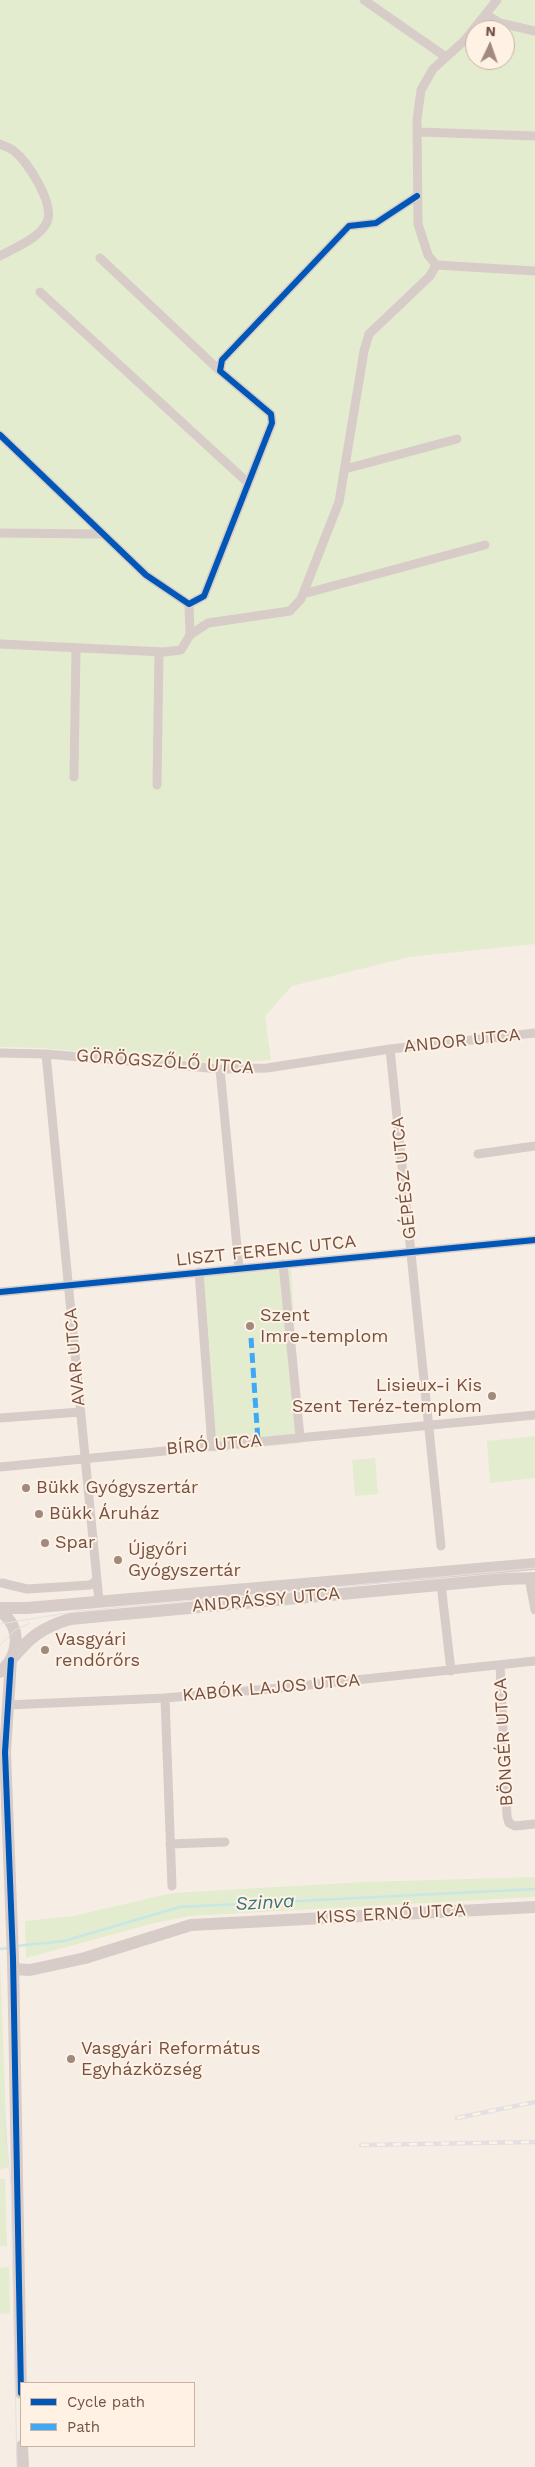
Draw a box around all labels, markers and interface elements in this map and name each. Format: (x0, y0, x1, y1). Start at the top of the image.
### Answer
north arrow (465, 20, 515, 70)
text: N (485, 23, 496, 39)
street label: ANDOR UTCA (403, 1024, 521, 1058)
street label: GÖRÖGSZŐLŐ UTCA (75, 1045, 255, 1079)
street label: GÉPÉSZ UTCA (387, 1115, 421, 1241)
street label: LISZT FERENC UTCA (175, 1231, 357, 1271)
place label: Szent Imre-templom (260, 1305, 388, 1348)
street label: AVAR UTCA (60, 1307, 90, 1407)
marker: Szent Imre-templom (244, 1320, 256, 1332)
place label: Lisieux-i Kis Szent Teréz-templom (292, 1375, 482, 1418)
marker: Lisieux-i Kis Szent Teréz-templom (486, 1390, 498, 1402)
street label: BÍRÓ UTCA (165, 1430, 263, 1460)
place label: Bükk Gyógyszertár (36, 1477, 198, 1499)
marker: Bükk Gyógyszertár (20, 1482, 32, 1494)
place label: Bükk Áruház (49, 1503, 160, 1525)
marker: Bükk Áruház (33, 1508, 45, 1520)
place label: Spar (55, 1532, 95, 1554)
marker: Spar (39, 1537, 51, 1549)
place label: Újgyőri Gyógyszertár (128, 1539, 241, 1582)
marker: Újgyőri Gyógyszertár (112, 1554, 124, 1566)
street label: ANDRÁSSY UTCA (191, 1583, 341, 1617)
place label: Vasgyári rendőrőrs (55, 1629, 140, 1672)
marker: Vasgyári rendőrőrs (39, 1644, 51, 1656)
street label: KABÓK LAJOS UTCA (181, 1669, 361, 1707)
street label: BÖNGÉR UTCA (490, 1677, 518, 1807)
water label: Szinva (235, 1890, 295, 1916)
street label: KISS ERNŐ UTCA (316, 1899, 466, 1929)
place label: Vasgyári Református Egyházközség (81, 2038, 260, 2080)
marker: Vasgyári Református Egyházközség (65, 2053, 77, 2065)
legend (20, 2382, 195, 2447)
text: Cycle path (67, 2393, 145, 2411)
text: Path (67, 2418, 100, 2436)

